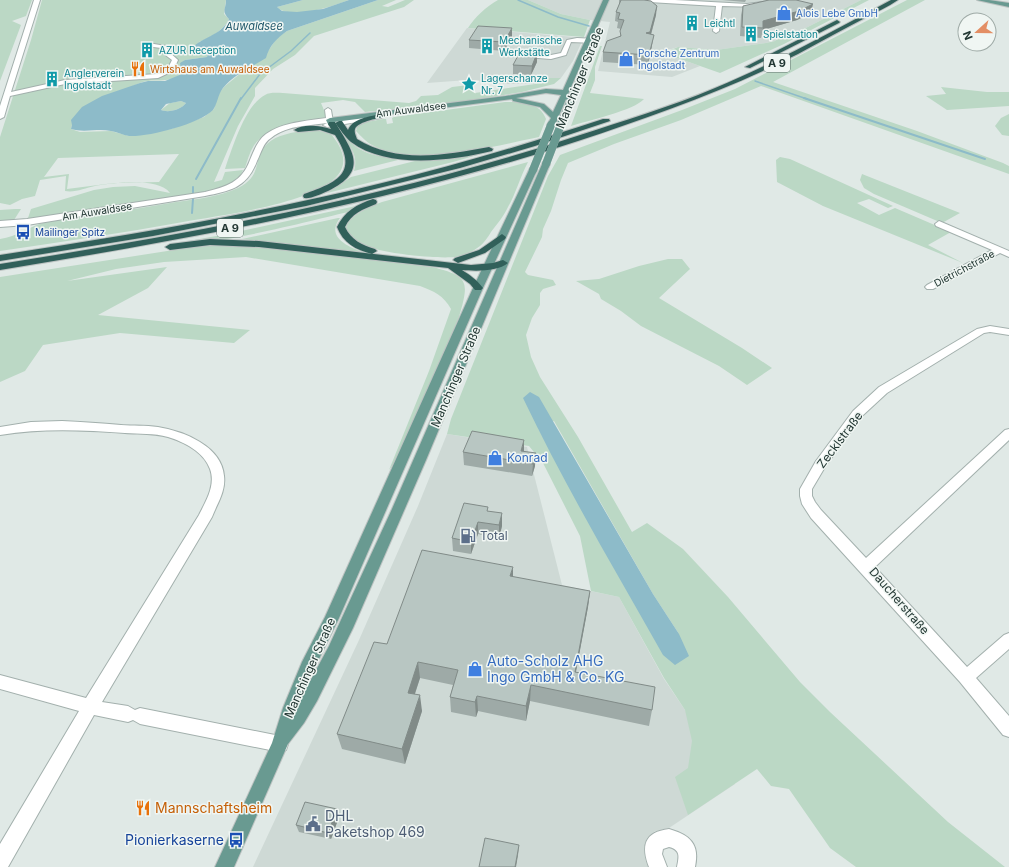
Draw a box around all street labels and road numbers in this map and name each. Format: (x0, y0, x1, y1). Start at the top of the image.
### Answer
street label: Manchinger Straße (552, 25, 607, 131)
road number: A 9 (764, 54, 790, 72)
street label: Am Auwaldsee (375, 99, 447, 119)
street label: Am Auwaldsee (61, 200, 133, 222)
road number: A 9 (217, 219, 243, 237)
street label: Dietrichstraße (932, 247, 996, 289)
street label: Manchinger Straße (428, 324, 484, 430)
street label: Zecklstraße (814, 409, 866, 471)
street label: Daucherstraße (866, 564, 933, 637)
street label: Manchinger Straße (281, 615, 338, 720)

